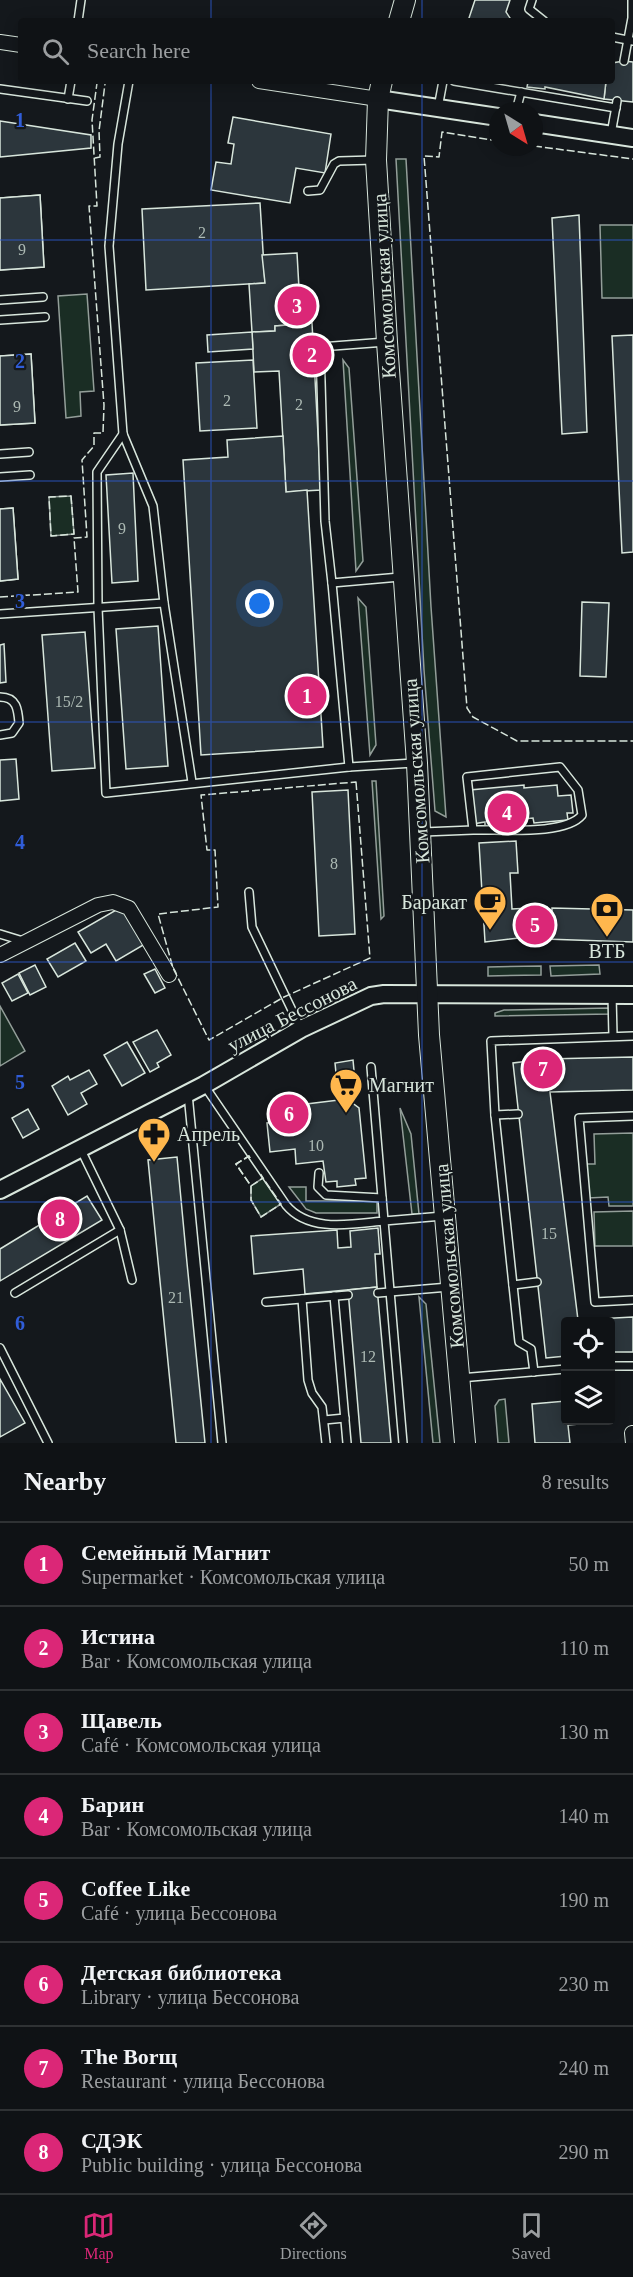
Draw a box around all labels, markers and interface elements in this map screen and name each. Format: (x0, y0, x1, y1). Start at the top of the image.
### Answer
search box (18, 18, 615, 84)
icon: search (39, 35, 72, 68)
text: Search here (87, 38, 190, 63)
north arrow (489, 102, 543, 156)
text: 1 (15, 109, 25, 131)
street label: Комсомольская улица (368, 193, 401, 379)
house number: 2 (198, 224, 206, 241)
house number: 9 (18, 241, 26, 258)
pin: 3 (278, 284, 316, 328)
pin: 2 (292, 332, 332, 378)
text: 2 (15, 350, 25, 372)
house number: 2 (223, 392, 231, 409)
house number: 2 (295, 396, 303, 413)
house number: 9 (13, 398, 21, 415)
house number: 9 (118, 520, 126, 537)
your location (245, 589, 274, 618)
text: 3 (15, 590, 25, 612)
pin: 1 (288, 674, 326, 718)
street label: Комсомольская улица (399, 678, 434, 864)
house number: 15/2 (55, 693, 83, 710)
pin: 4 (488, 790, 526, 836)
text: 4 (15, 831, 25, 853)
house number: 8 (330, 855, 338, 872)
cafe icon: Баракат (472, 884, 508, 931)
place label: Баракат (401, 891, 467, 914)
bank icon: ВТБ (589, 891, 625, 938)
pin: 5 (516, 902, 554, 948)
place label: ВТБ (589, 940, 625, 962)
street label: улица Бессонова (224, 972, 361, 1057)
pin: 7 (524, 1046, 562, 1092)
supermarket icon: Магнит (328, 1067, 364, 1114)
text: 5 (15, 1071, 25, 1093)
place label: Магнит (369, 1074, 434, 1096)
pin: 6 (270, 1092, 308, 1136)
pharmacy icon: Апрель (136, 1116, 172, 1163)
place label: Апрель (177, 1123, 240, 1146)
house number: 10 (308, 1137, 324, 1154)
street label: Комсомольская улица (430, 1163, 469, 1349)
pin: 8 (40, 1196, 80, 1242)
house number: 15 (541, 1225, 557, 1242)
house number: 21 (168, 1289, 184, 1306)
text: 6 (15, 1312, 25, 1334)
map controls (561, 1317, 615, 1425)
button: locate (561, 1317, 615, 1371)
house number: 12 (360, 1348, 376, 1365)
button: layers (561, 1371, 615, 1425)
text: Nearby (24, 1467, 106, 1496)
text: 8 results (542, 1471, 609, 1493)
text: Семейный Магнит (81, 1540, 270, 1565)
text: 1 (39, 1553, 49, 1575)
text: 50 m (568, 1553, 609, 1575)
text: Supermarket · Комсомольская улица (81, 1566, 385, 1588)
text: Истина (81, 1624, 155, 1649)
text: 2 (39, 1637, 49, 1659)
text: 110 m (559, 1637, 609, 1659)
text: Bar · Комсомольская улица (81, 1650, 312, 1672)
text: Щавель (81, 1708, 162, 1733)
text: 3 (39, 1721, 49, 1743)
text: 130 m (558, 1721, 609, 1743)
text: Café · Комсомольская улица (81, 1734, 321, 1756)
text: Барин (81, 1792, 144, 1817)
text: 4 (39, 1805, 49, 1827)
text: 140 m (558, 1805, 609, 1827)
text: Bar · Комсомольская улица (81, 1818, 312, 1840)
text: Coffee Like (81, 1876, 190, 1901)
text: 5 (39, 1889, 49, 1911)
text: 190 m (558, 1889, 609, 1911)
text: Café · улица Бессонова (81, 1902, 277, 1924)
text: Детская библиотека (81, 1960, 282, 1985)
text: 6 (39, 1973, 49, 1995)
text: 230 m (558, 1973, 609, 1995)
text: Library · улица Бессонова (81, 1986, 299, 2008)
text: The Borщ (81, 2044, 177, 2069)
text: 7 (39, 2057, 49, 2079)
text: 240 m (558, 2057, 609, 2079)
text: Restaurant · улица Бессонова (81, 2070, 325, 2092)
text: СДЭК (81, 2128, 142, 2153)
text: 8 (39, 2141, 49, 2163)
text: 290 m (558, 2141, 609, 2163)
text: Public building · улица Бессонова (81, 2154, 362, 2176)
tab: Map (82, 2209, 115, 2263)
tab: Directions (280, 2209, 347, 2263)
tab: Saved (511, 2209, 551, 2263)

